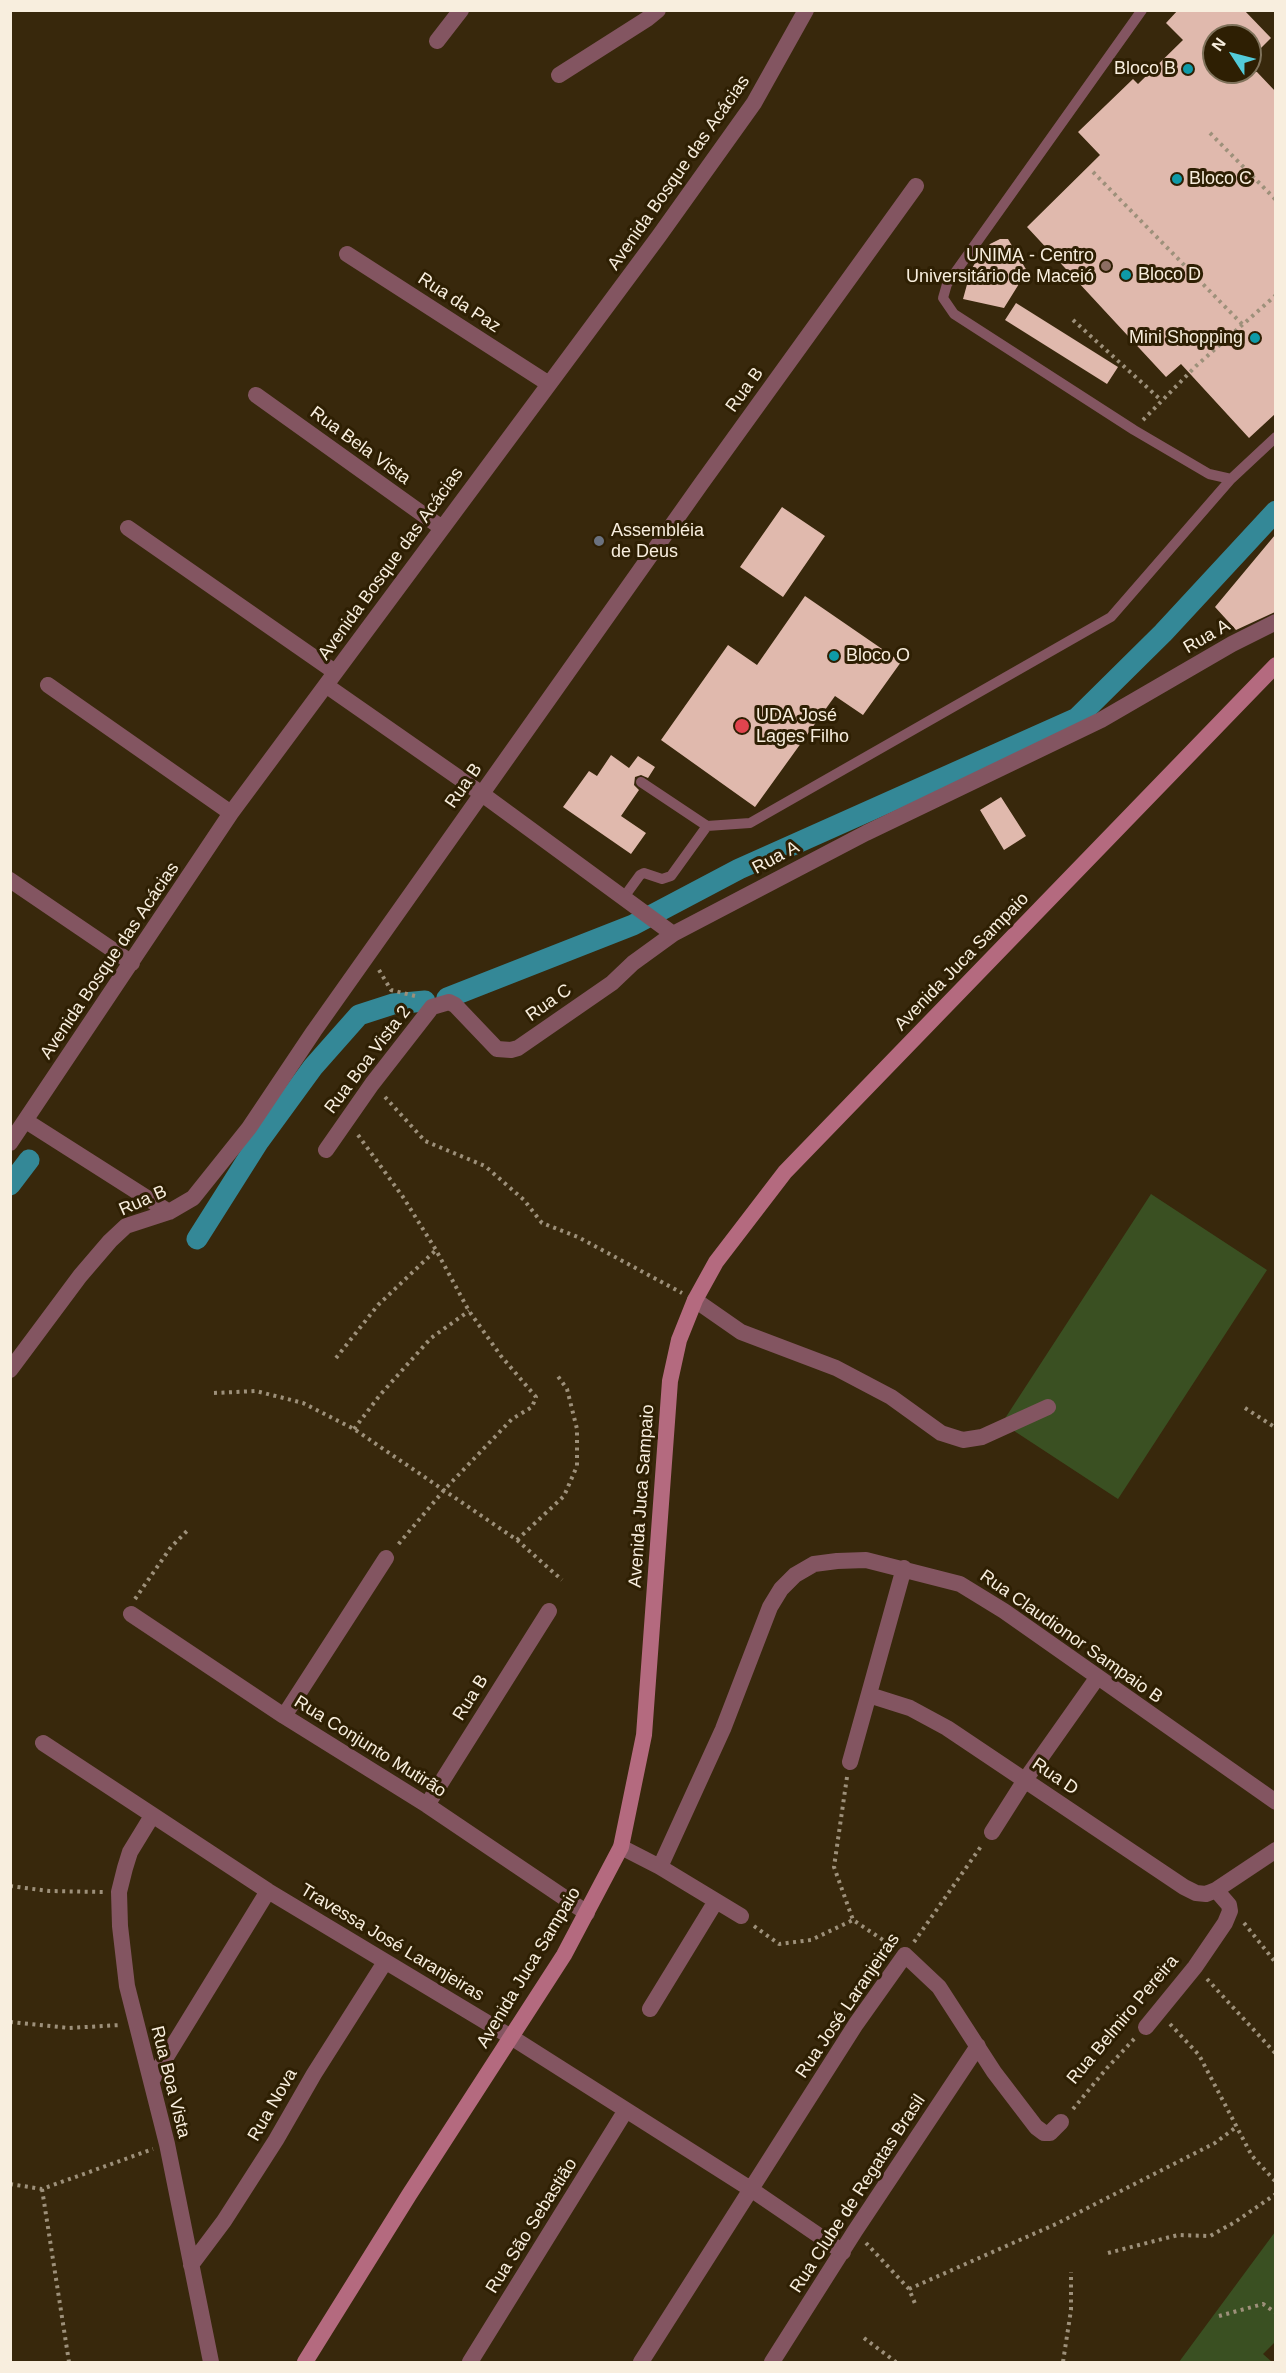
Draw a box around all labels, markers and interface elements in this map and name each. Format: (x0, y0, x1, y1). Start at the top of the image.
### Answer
north arrow (1202, 24, 1262, 84)
text: N (1208, 35, 1229, 54)
place label: Bloco B (1114, 58, 1176, 80)
marker: Bloco B (1181, 62, 1195, 76)
street label: Avenida Bosque das Acácias (603, 71, 755, 275)
place label: Bloco C (1189, 168, 1252, 190)
marker: Bloco C (1170, 172, 1184, 186)
place label: UNIMA - Centro Universitário de Maceió (906, 245, 1094, 288)
marker: UNIMA - Centro Universitário de Maceió (1099, 259, 1113, 273)
place label: Bloco D (1138, 264, 1201, 286)
street label: Rua da Paz (414, 268, 504, 338)
marker: Bloco D (1119, 268, 1133, 282)
place label: Mini Shopping (1129, 327, 1243, 349)
marker: Mini Shopping (1248, 331, 1262, 345)
street label: Rua B (722, 363, 768, 417)
street label: Rua Bela Vista (306, 402, 414, 490)
street label: Avenida Bosque das Acácias (314, 463, 468, 665)
place label: Assembléia de Deus (611, 520, 704, 562)
marker: Assembléia de Deus (592, 534, 606, 548)
street label: Rua A (1180, 615, 1234, 659)
place label: Bloco O (846, 645, 910, 667)
marker: Bloco O (827, 649, 841, 663)
place label: UDA José Lages Filho (756, 705, 849, 748)
marker: UDA José Lages Filho (733, 717, 751, 735)
street label: Rua B (441, 759, 487, 813)
street label: Rua A (749, 837, 803, 879)
street label: Avenida Bosque das Acácias (36, 858, 184, 1064)
street label: Avenida Juca Sampaio (890, 888, 1034, 1036)
street label: Rua C (522, 980, 576, 1026)
street label: Rua Boa Vista 2 (320, 1002, 416, 1118)
street label: Rua B (116, 1181, 170, 1221)
street label: Avenida Juca Sampaio (625, 1404, 659, 1588)
street label: Rua Claudionor Sampaio B (975, 1566, 1167, 1708)
street label: Rua B (449, 1671, 493, 1725)
street label: Rua Conjunto Mutirão (290, 1691, 450, 1803)
street label: Rua D (1028, 1754, 1082, 1800)
street label: Travessa José Laranjeiras (296, 1880, 488, 2006)
street label: Avenida Juca Sampaio (472, 1884, 586, 2052)
street label: Rua José Laranjeiras (791, 1929, 905, 2083)
street label: Rua Belmiro Pereira (1063, 1951, 1183, 2089)
street label: Rua Boa Vista (146, 2024, 194, 2140)
street label: Rua Nova (244, 2065, 302, 2145)
street label: Rua Clube de Regatas Brasil (786, 2091, 930, 2297)
street label: Rua São Sebastião (482, 2155, 582, 2297)

